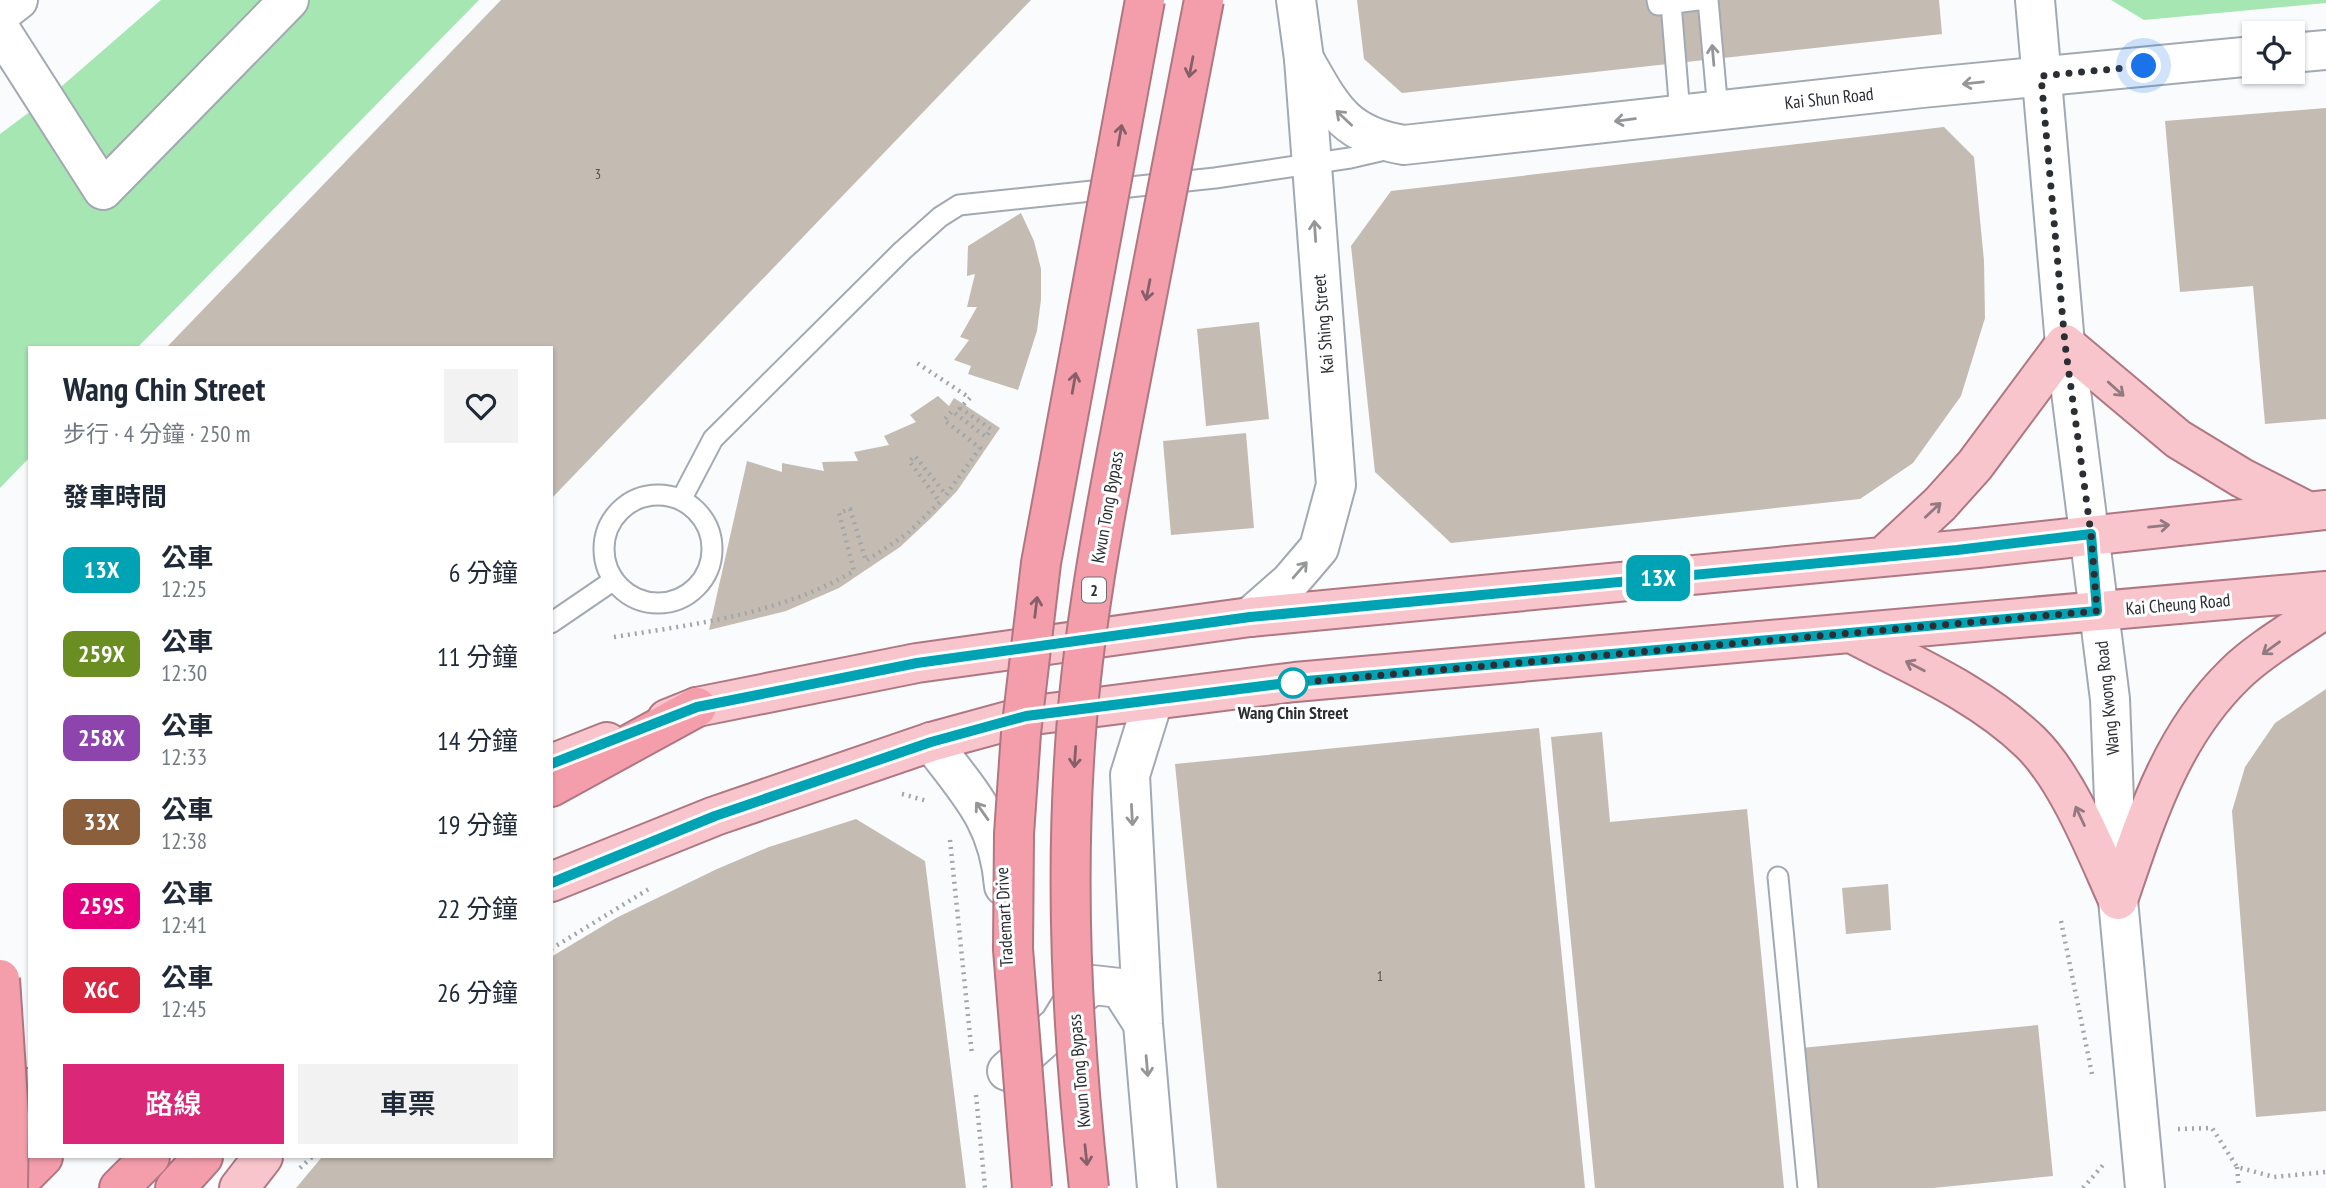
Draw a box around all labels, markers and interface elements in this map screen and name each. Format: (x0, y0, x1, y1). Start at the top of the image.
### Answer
map controls (2242, 21, 2305, 84)
button: locate (2242, 21, 2305, 84)
one-way arrow (1706, 44, 1719, 67)
your location (2126, 48, 2161, 83)
one-way arrow (1184, 55, 1197, 78)
one-way arrow (1962, 77, 1984, 90)
street label: Kai Shun Road (1783, 82, 1875, 114)
one-way arrow (1335, 110, 1353, 126)
one-way arrow (1614, 114, 1637, 127)
one-way arrow (1113, 124, 1127, 147)
house number: 3 (595, 165, 601, 183)
one-way arrow (1308, 220, 1321, 243)
street label: Kai Shing Street (1307, 273, 1339, 375)
one-way arrow (1141, 278, 1154, 301)
text: Wang Chin Street (63, 367, 265, 410)
button: heart (444, 369, 518, 443)
one-way arrow (1068, 372, 1081, 395)
one-way arrow (2107, 381, 2125, 397)
text: 步行 · 4 分鐘 · 250 m (63, 419, 250, 448)
street label: Kwun Tong Bypass (1086, 449, 1128, 565)
text: 發車時間 (63, 480, 167, 513)
one-way arrow (1924, 502, 1941, 519)
one-way arrow (2147, 520, 2169, 533)
text: 公車 (161, 541, 213, 574)
text: 13X (84, 554, 119, 585)
line badge: 13X (1618, 555, 1698, 601)
text: 6 分鐘 (449, 556, 518, 589)
one-way arrow (1292, 562, 1308, 580)
text: 13X (1640, 562, 1676, 593)
text: 12:25 (161, 574, 207, 603)
road number: 2 (1082, 578, 1106, 603)
street label: Kai Cheung Road (2125, 588, 2231, 620)
one-way arrow (1029, 596, 1042, 619)
text: 公車 (161, 625, 213, 658)
text: 259X (78, 638, 125, 669)
text: 11 分鐘 (437, 640, 518, 673)
street label: Wang Kwong Road (2090, 640, 2124, 756)
one-way arrow (2262, 641, 2281, 655)
text: 12:30 (161, 658, 207, 687)
one-way arrow (1905, 659, 1926, 672)
marker: Wang Chin Street (1278, 668, 1308, 698)
place label: Wang Chin Street (1237, 701, 1349, 724)
text: 公車 (161, 709, 213, 742)
text: 258X (78, 722, 125, 753)
text: 14 分鐘 (437, 724, 518, 757)
text: 12:33 (161, 742, 207, 771)
one-way arrow (1068, 745, 1081, 768)
text: 公車 (161, 793, 213, 826)
one-way arrow (975, 802, 989, 821)
one-way arrow (1125, 803, 1138, 826)
one-way arrow (2072, 805, 2085, 826)
text: 33X (84, 806, 119, 837)
text: 19 分鐘 (437, 808, 518, 841)
text: 12:38 (161, 826, 207, 855)
street label: Trademart Drive (990, 867, 1018, 967)
text: 公車 (161, 877, 213, 910)
text: 259S (79, 890, 124, 921)
text: 22 分鐘 (437, 892, 518, 925)
text: 12:41 (161, 910, 207, 939)
text: 公車 (161, 961, 213, 994)
house number: 1 (1377, 967, 1383, 985)
text: X6C (84, 974, 119, 1005)
text: 26 分鐘 (437, 976, 518, 1009)
text: 12:45 (161, 994, 207, 1023)
street label: Kwun Tong Bypass (1063, 1013, 1095, 1129)
one-way arrow (1141, 1055, 1154, 1077)
button: 路線 (63, 1064, 284, 1144)
button: 車票 (298, 1064, 518, 1144)
one-way arrow (1079, 1143, 1092, 1166)

